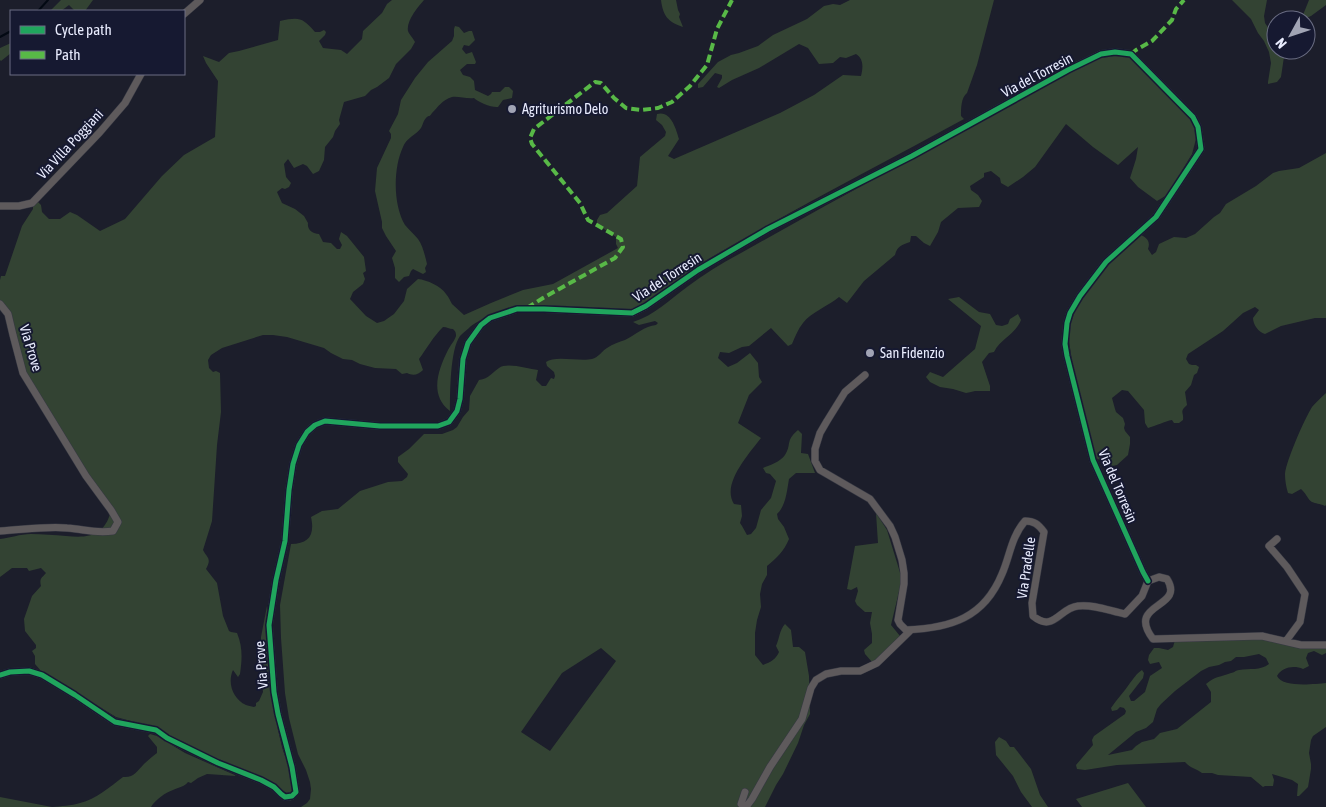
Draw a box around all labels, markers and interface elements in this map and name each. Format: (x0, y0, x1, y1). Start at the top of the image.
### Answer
legend (10, 10, 185, 75)
north arrow (1266, 10, 1316, 60)
text: Cycle path (55, 21, 112, 38)
text: N (1272, 35, 1290, 52)
text: Path (55, 46, 81, 63)
street label: Via del Torresin (999, 49, 1075, 101)
place label: Agriturismo Delo (522, 101, 608, 117)
marker: Agriturismo Delo (506, 103, 518, 115)
street label: Via Villa Poggiani (34, 106, 106, 182)
street label: Via del Torresin (630, 249, 704, 305)
street label: Via Prove (16, 323, 46, 373)
place label: San Fidenzio (880, 345, 945, 361)
marker: San Fidenzio (864, 347, 876, 359)
street label: Via del Torresin (1095, 447, 1141, 525)
street label: Via Pradelle (1014, 536, 1038, 600)
street label: Via Prove (251, 641, 271, 689)

